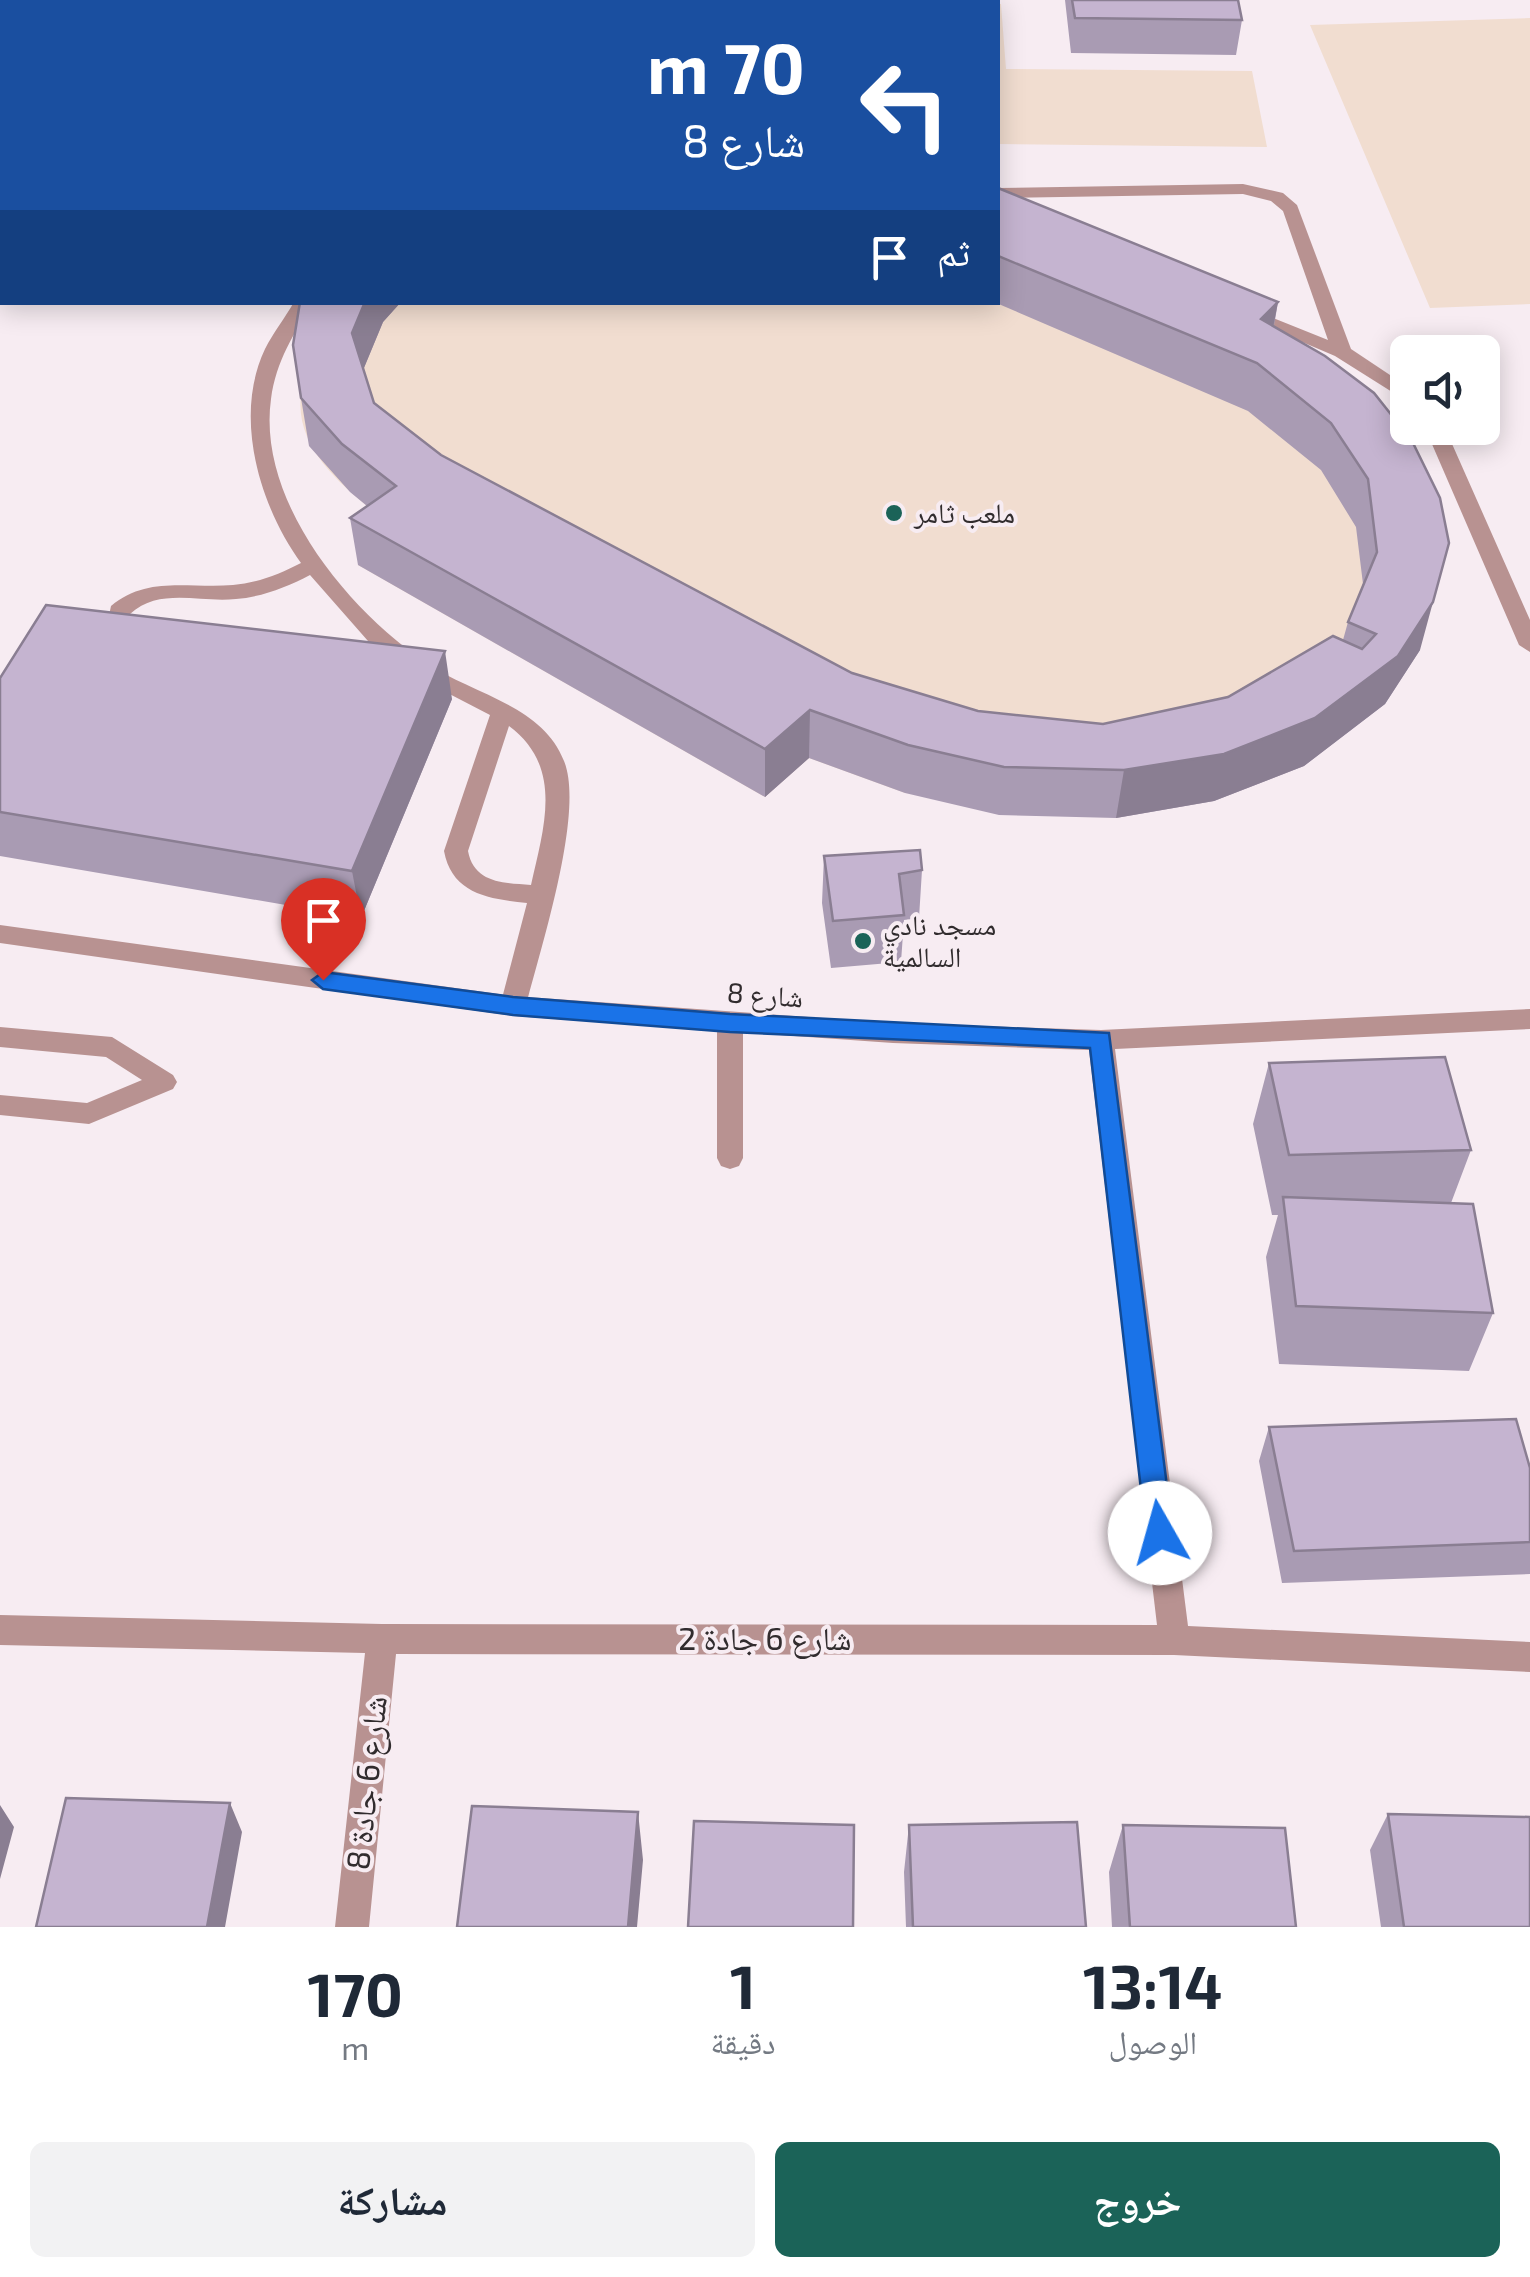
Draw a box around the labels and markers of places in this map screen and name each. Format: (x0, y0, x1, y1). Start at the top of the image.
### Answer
place label: ملعب ثامر (913, 495, 1015, 529)
marker: ملعب ثامر (883, 502, 905, 524)
pin (281, 878, 366, 981)
place label: مسجد نادي السالمية (883, 907, 996, 973)
marker: مسجد نادي السالمية (852, 930, 874, 952)

